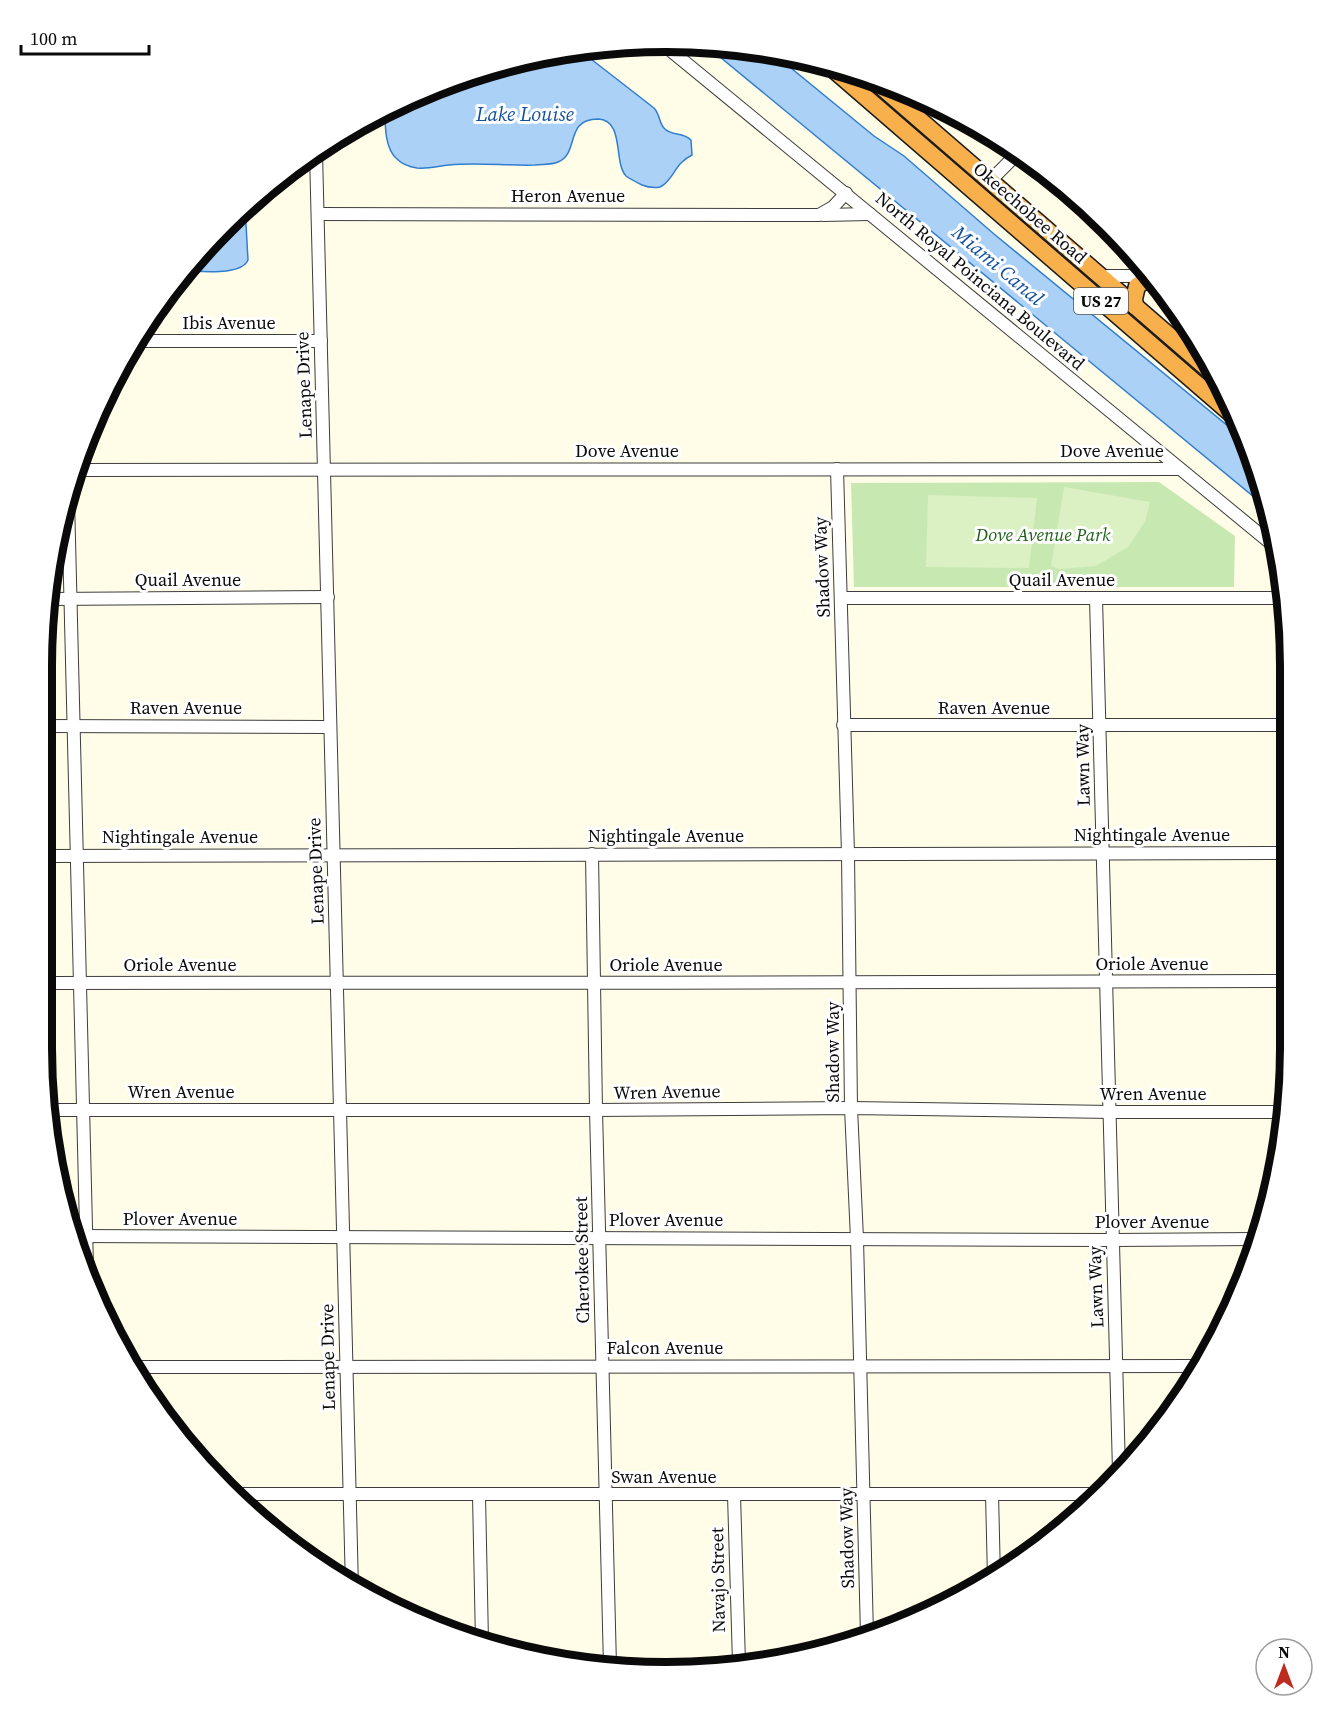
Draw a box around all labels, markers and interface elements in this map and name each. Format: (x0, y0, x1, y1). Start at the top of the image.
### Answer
scale bar (21, 18, 148, 56)
text: 100 m (30, 26, 77, 51)
water label: Lake Louise (475, 100, 574, 128)
street label: Okeechobee Road (968, 156, 1093, 269)
street label: Heron Avenue (511, 183, 625, 208)
street label: North Royal Poinciana Boulevard (870, 186, 1090, 376)
water label: Miami Canal (945, 218, 1050, 312)
road number: US 27 (1074, 288, 1128, 314)
street label: Ibis Avenue (182, 310, 276, 335)
street label: Lenape Drive (289, 331, 318, 439)
street label: Dove Avenue (575, 438, 679, 463)
street label: Dove Avenue (1060, 438, 1164, 463)
street label: Shadow Way (807, 515, 836, 618)
park label: Dove Avenue Park (975, 522, 1111, 547)
street label: Quail Avenue (135, 567, 241, 592)
street label: Quail Avenue (1009, 567, 1115, 592)
street label: Raven Avenue (130, 695, 242, 720)
street label: Raven Avenue (938, 695, 1050, 720)
street label: Lawn Way (1069, 723, 1096, 806)
street label: Lenape Drive (301, 817, 330, 925)
street label: Nightingale Avenue (1074, 822, 1230, 847)
street label: Nightingale Avenue (588, 823, 744, 848)
street label: Nightingale Avenue (102, 824, 258, 849)
street label: Oriole Avenue (1095, 951, 1209, 976)
street label: Oriole Avenue (123, 952, 237, 977)
street label: Oriole Avenue (609, 952, 723, 977)
street label: Shadow Way (820, 1001, 845, 1102)
street label: Wren Avenue (613, 1078, 721, 1105)
street label: Wren Avenue (127, 1079, 235, 1104)
street label: Wren Avenue (1099, 1081, 1207, 1106)
street label: Cherokee Street (568, 1196, 595, 1324)
street label: Plover Avenue (123, 1206, 237, 1231)
street label: Plover Avenue (609, 1207, 723, 1232)
street label: Plover Avenue (1095, 1209, 1209, 1234)
street label: Lawn Way (1082, 1245, 1109, 1328)
street label: Lenape Drive (314, 1303, 341, 1411)
street label: Falcon Avenue (606, 1335, 724, 1360)
street label: Swan Avenue (611, 1464, 717, 1489)
street label: Shadow Way (833, 1487, 860, 1589)
street label: Navajo Street (704, 1527, 731, 1633)
north arrow (1254, 1637, 1314, 1697)
text: N (1278, 1641, 1290, 1663)

